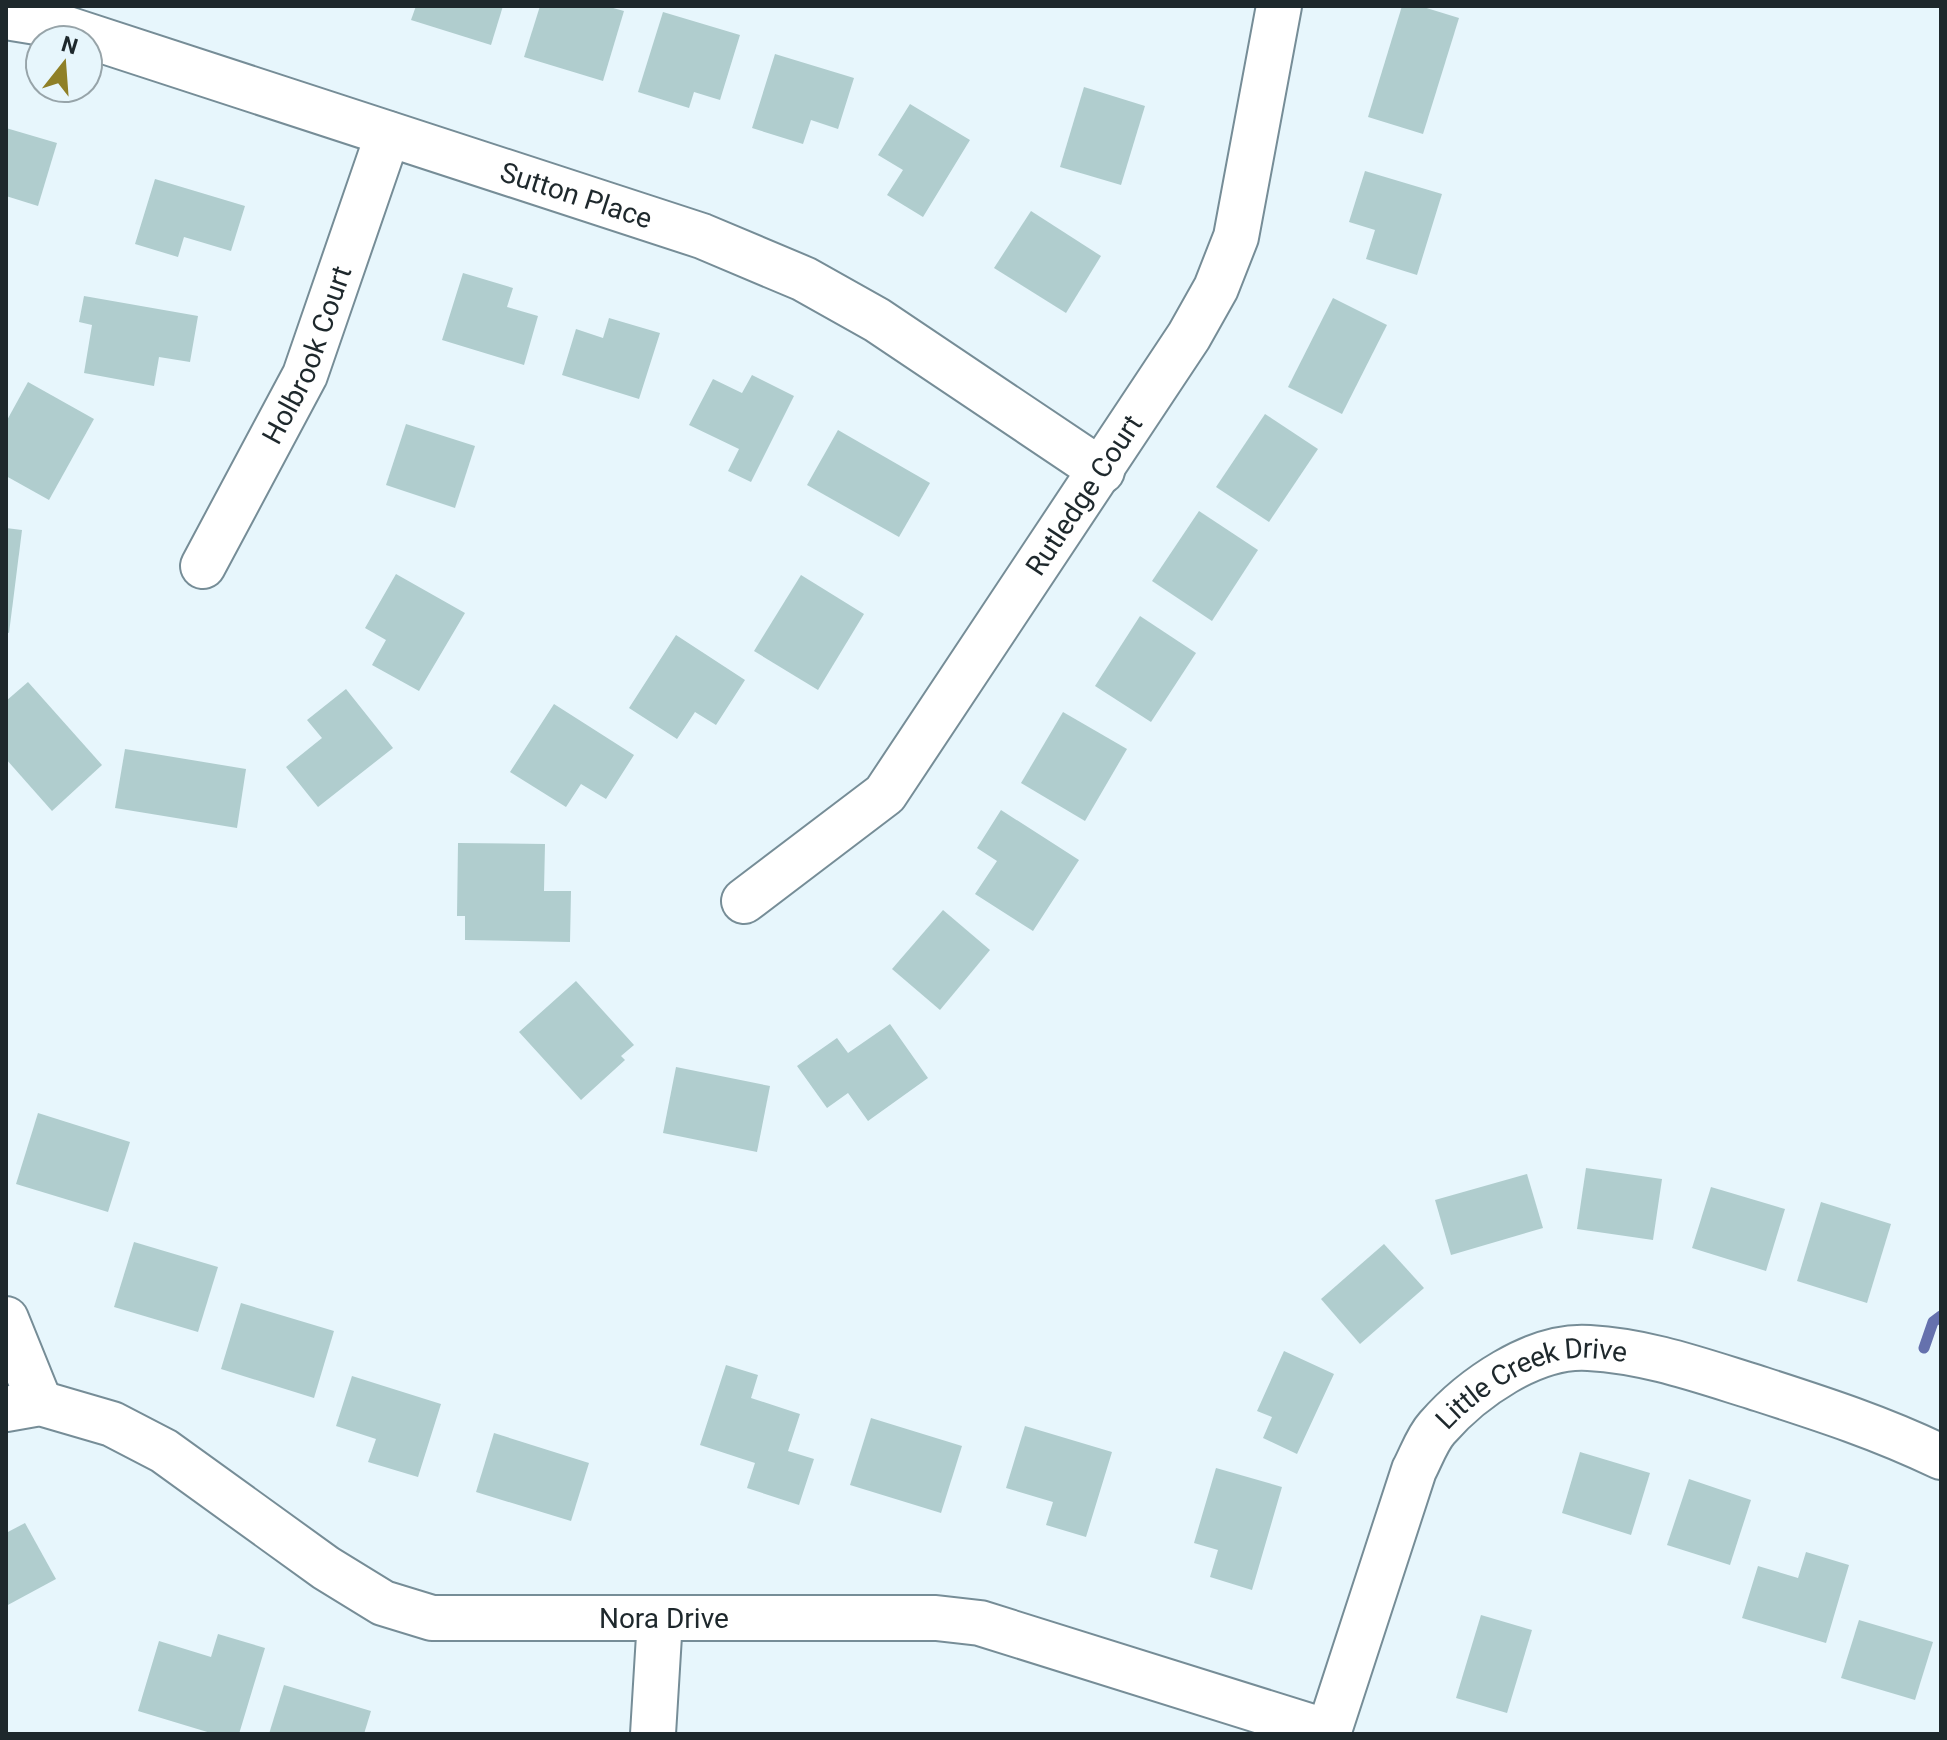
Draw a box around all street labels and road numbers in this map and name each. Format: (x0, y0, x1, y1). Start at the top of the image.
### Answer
street label: Sutton Place (496, 155, 656, 236)
street label: Holbrook Court (255, 262, 358, 450)
street label: Rutledge Court (1019, 409, 1149, 582)
street label: Little Creek Drive (1429, 1331, 1629, 1436)
street label: Nora Drive (599, 1602, 729, 1635)

